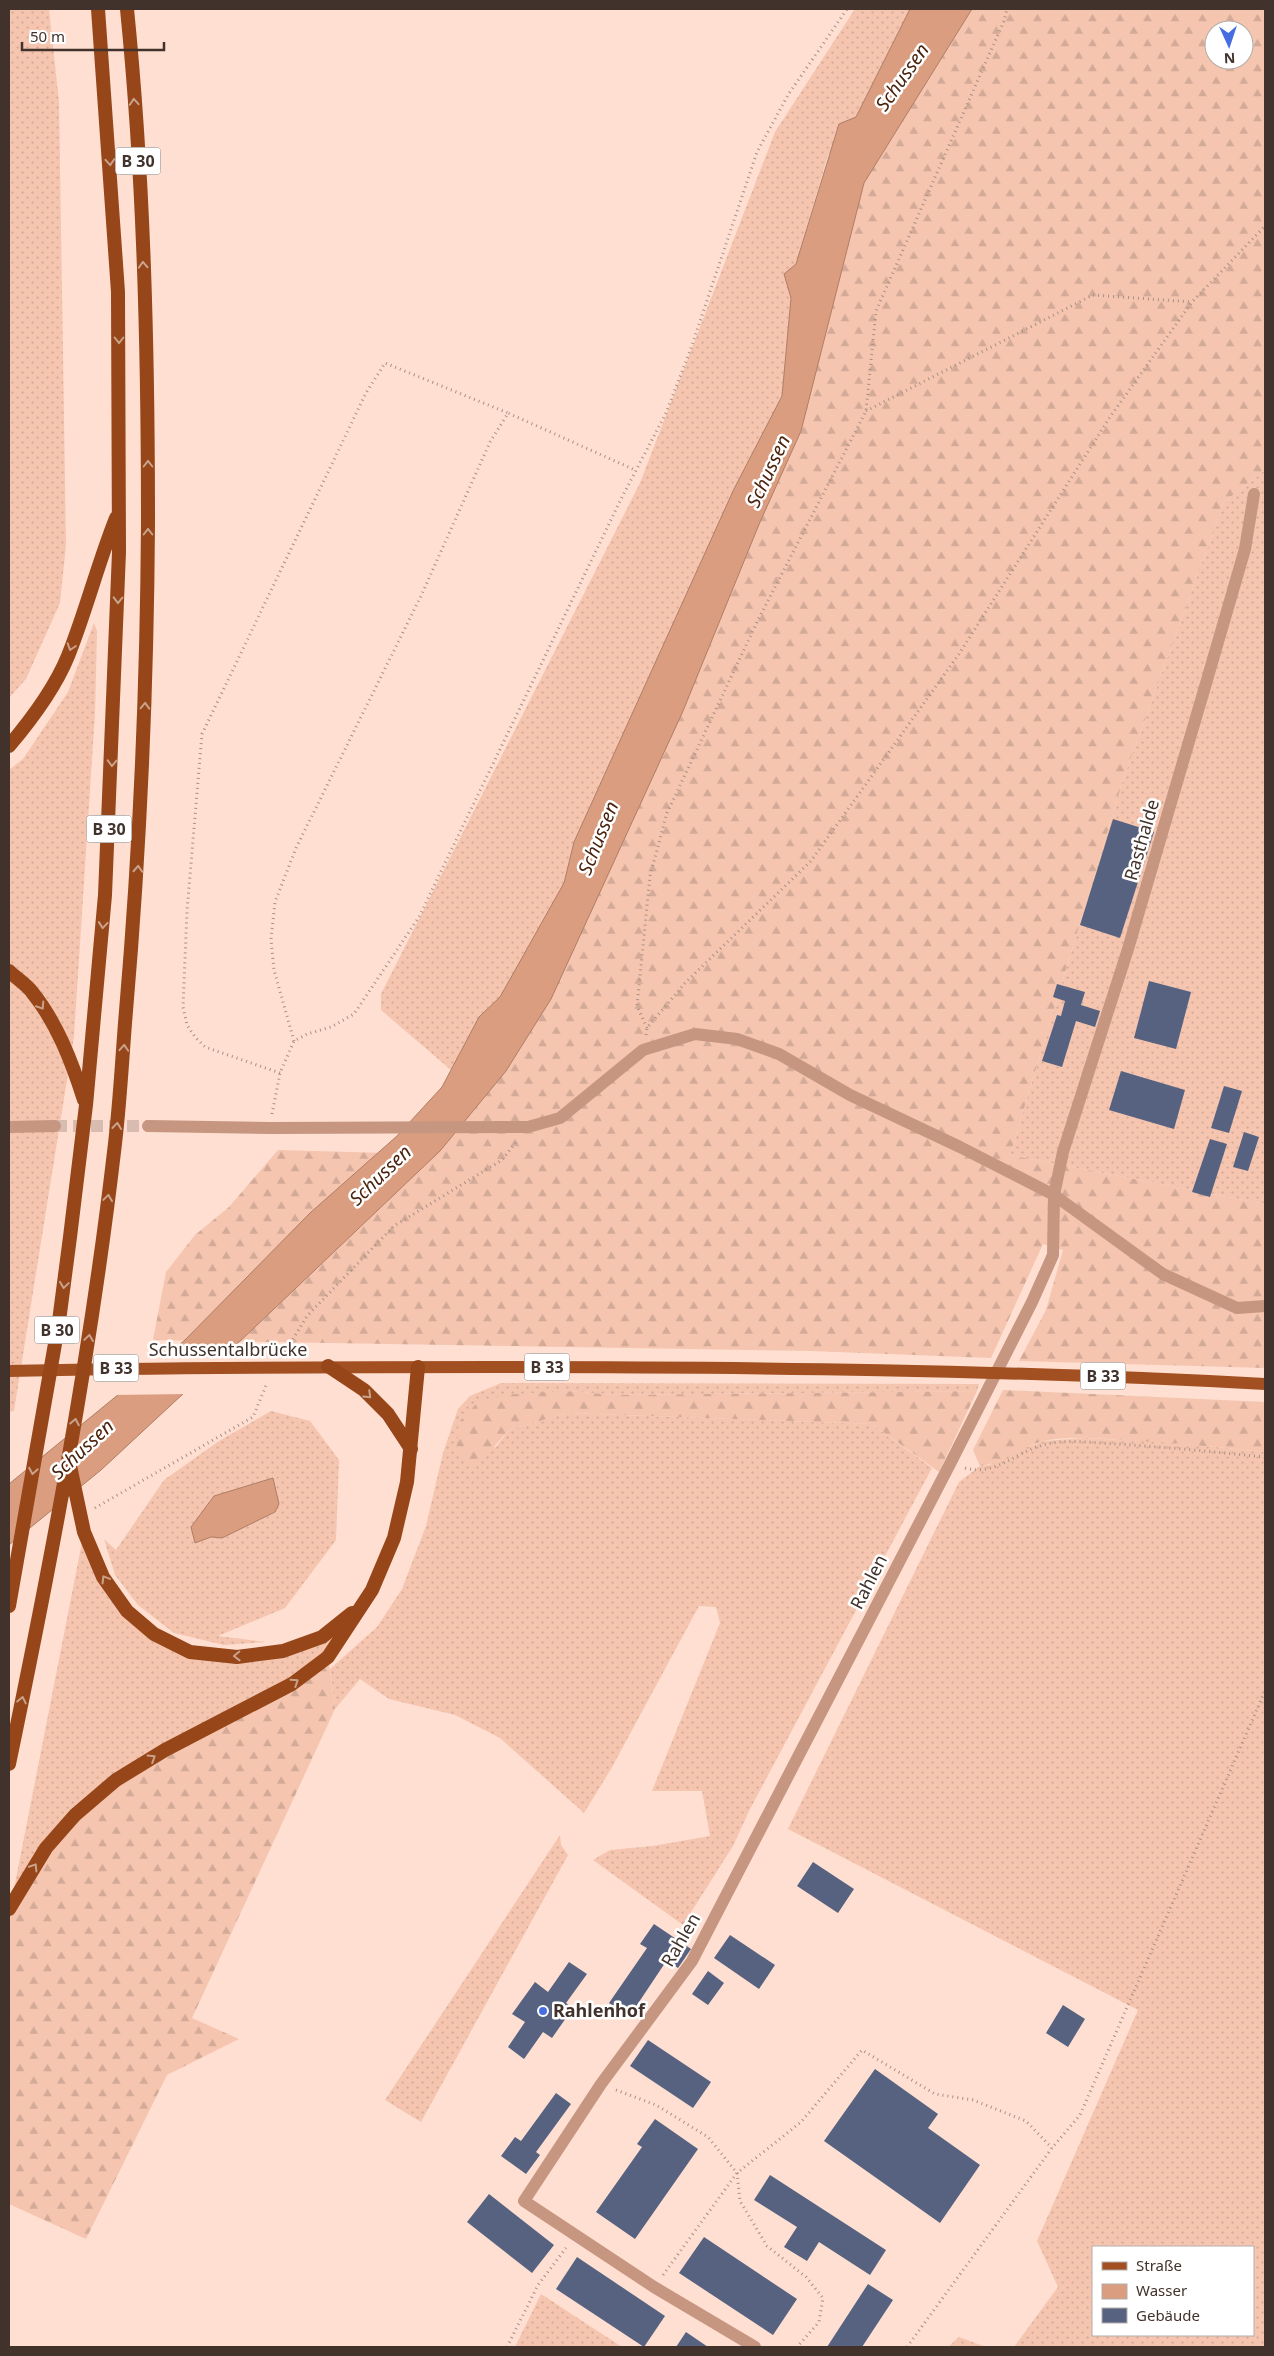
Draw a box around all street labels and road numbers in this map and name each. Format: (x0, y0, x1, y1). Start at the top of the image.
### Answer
road number: B 30 (116, 148, 160, 175)
street label: Rasthalde (1118, 796, 1164, 883)
road number: B 30 (86, 816, 132, 842)
road number: B 30 (34, 1316, 80, 1344)
street label: Schussentalbrücke (149, 1337, 307, 1361)
road number: B 33 (524, 1354, 570, 1380)
road number: B 33 (94, 1355, 138, 1382)
road number: B 33 (1080, 1362, 1126, 1390)
street label: Rahlen (844, 1550, 892, 1613)
street label: Rahlen (655, 1908, 705, 1971)

